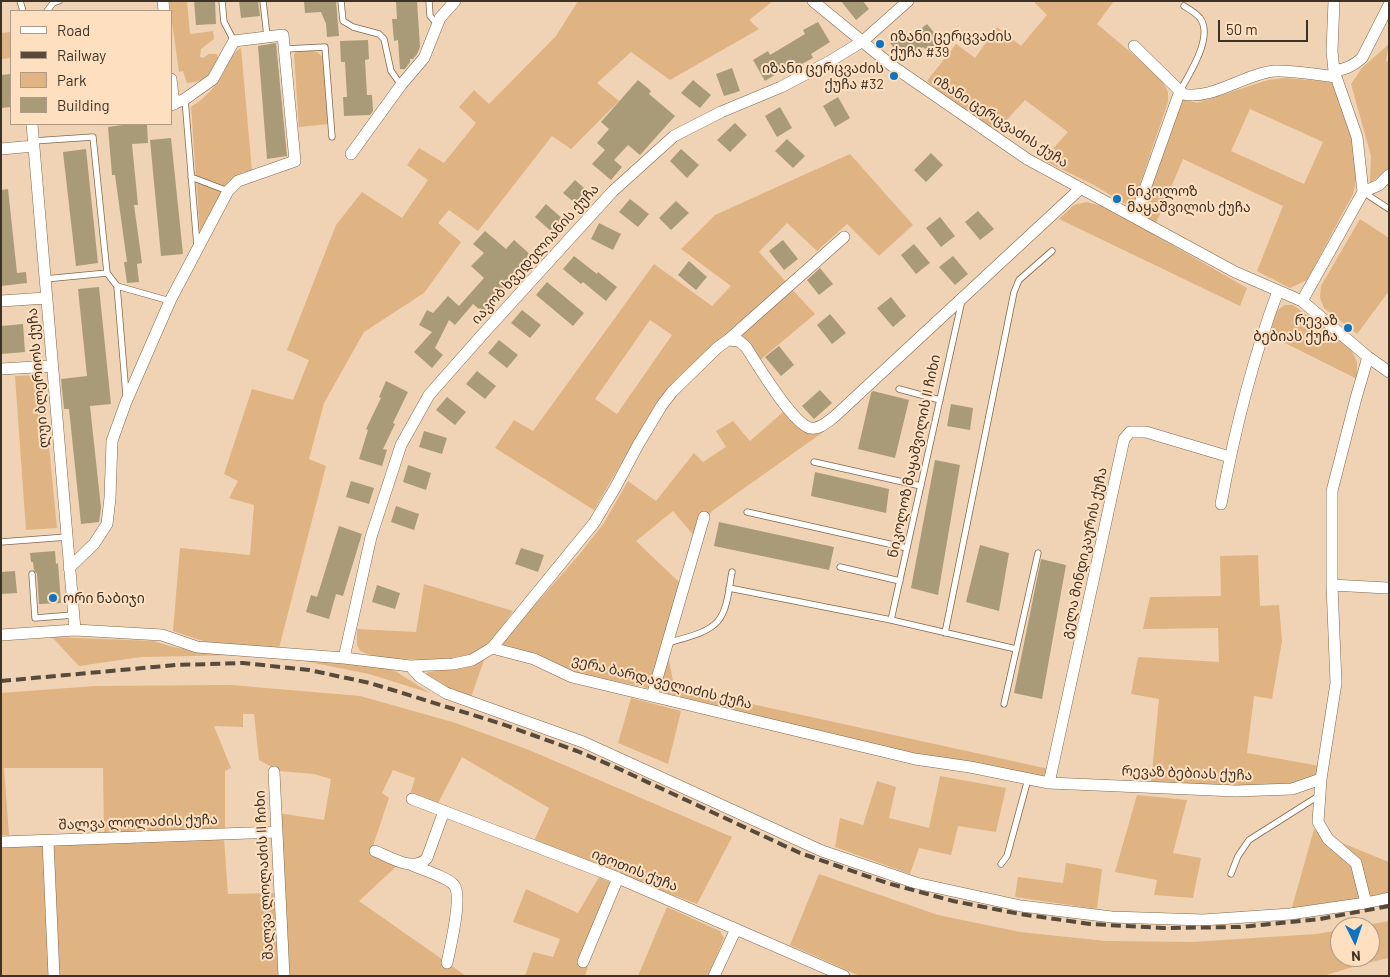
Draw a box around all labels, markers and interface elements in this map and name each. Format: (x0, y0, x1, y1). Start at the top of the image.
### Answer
legend (10, 10, 172, 125)
scale bar (1220, 10, 1310, 42)
text: 50 m (1226, 20, 1258, 38)
text: Road (57, 21, 90, 39)
place label: იზანი ცერცვაძის ქუჩა #39 (890, 28, 1012, 60)
marker: იზანი ცერცვაძის ქუჩა #39 (874, 38, 886, 50)
text: Railway (57, 46, 106, 64)
place label: იზანი ცერცვაძის ქუჩა #32 (762, 60, 884, 92)
marker: იზანი ცერცვაძის ქუჩა #32 (888, 70, 900, 82)
text: Park (57, 71, 86, 89)
street label: იზანი ცერცვაძის ქუჩა (930, 71, 1072, 171)
text: Building (57, 96, 110, 114)
street label: იაკობ ხვედელიანის ქუჩა (468, 180, 602, 328)
place label: ნიკოლოზ მაყაშვილის ქუჩა (1127, 183, 1251, 216)
marker: ნიკოლოზ მაყაშვილის ქუჩა (1111, 193, 1123, 205)
street label: ლუი ბლერიოს ქუჩა (23, 307, 53, 449)
place label: რევაზ ბებიას ქუჩა (1253, 312, 1338, 344)
marker: რევაზ ბებიას ქუჩა (1342, 322, 1354, 334)
street label: ნიკოლოზ მაყაშვილის II ჩიხი (884, 353, 944, 559)
street label: გელა მინდიკაურის ქუჩა (1058, 466, 1110, 640)
place label: ორი ნაბიჯი (63, 590, 145, 606)
marker: ორი ნაბიჯი (47, 592, 59, 604)
street label: ვერა ბარდაველიძის ქუჩა (570, 651, 754, 713)
street label: რევაზ ბებიას ქუჩა (1121, 762, 1253, 784)
street label: შალვა ლოლაძის II ჩიხი (251, 790, 277, 960)
street label: შალვა ლოლაძის ქუჩა (58, 811, 218, 833)
street label: იგოთის ქუჩა (589, 845, 681, 895)
north arrow (1330, 917, 1380, 967)
text: N (1351, 948, 1361, 965)

